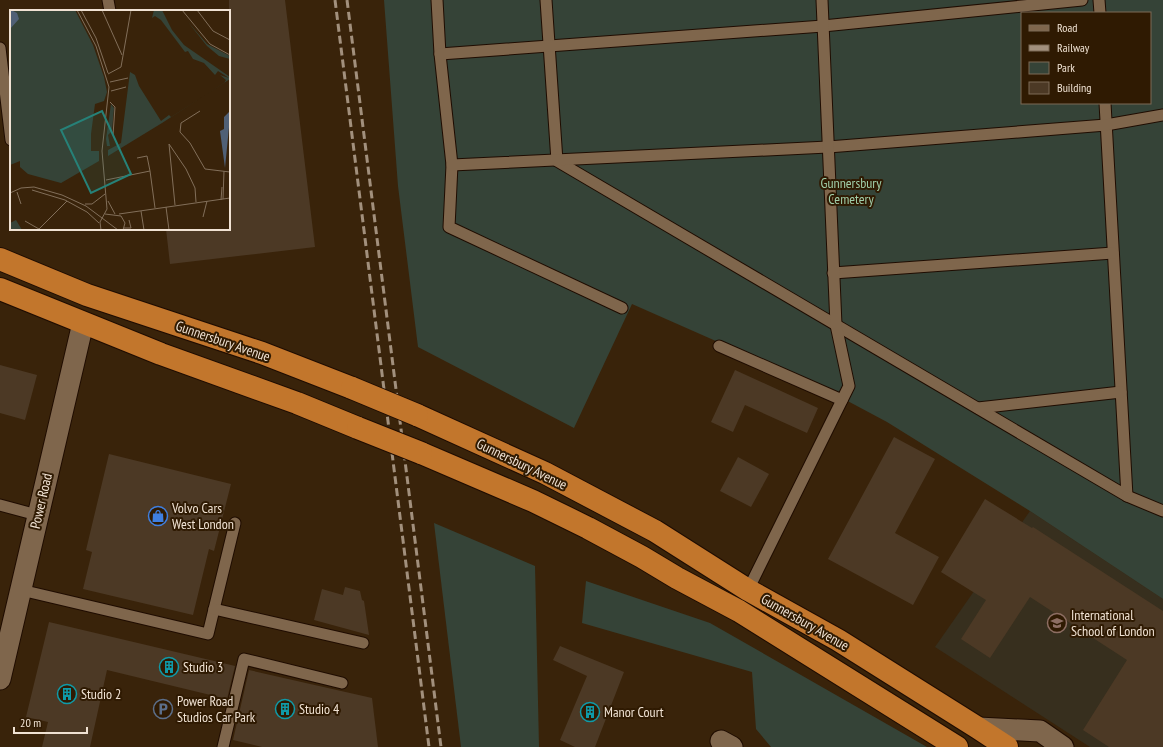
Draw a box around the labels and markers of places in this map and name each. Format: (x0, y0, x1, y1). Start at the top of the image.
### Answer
place label: Volvo Cars West London (171, 499, 234, 533)
shop icon: Volvo Cars West London (147, 505, 169, 527)
place label: International School of London (1071, 606, 1155, 640)
school or university icon: International School of London (1046, 612, 1068, 634)
building icon: Studio 3 (158, 656, 180, 678)
place label: Studio 3 (183, 658, 223, 676)
building icon: Studio 2 (56, 683, 78, 705)
place label: Studio 2 (81, 685, 121, 703)
place label: Power Road Studios Car Park (177, 692, 256, 726)
parking icon: Power Road Studios Car Park (152, 698, 174, 720)
building icon: Studio 4 (274, 698, 296, 720)
place label: Studio 4 (299, 700, 340, 718)
building icon: Manor Court (579, 701, 601, 723)
place label: Manor Court (604, 703, 664, 721)

